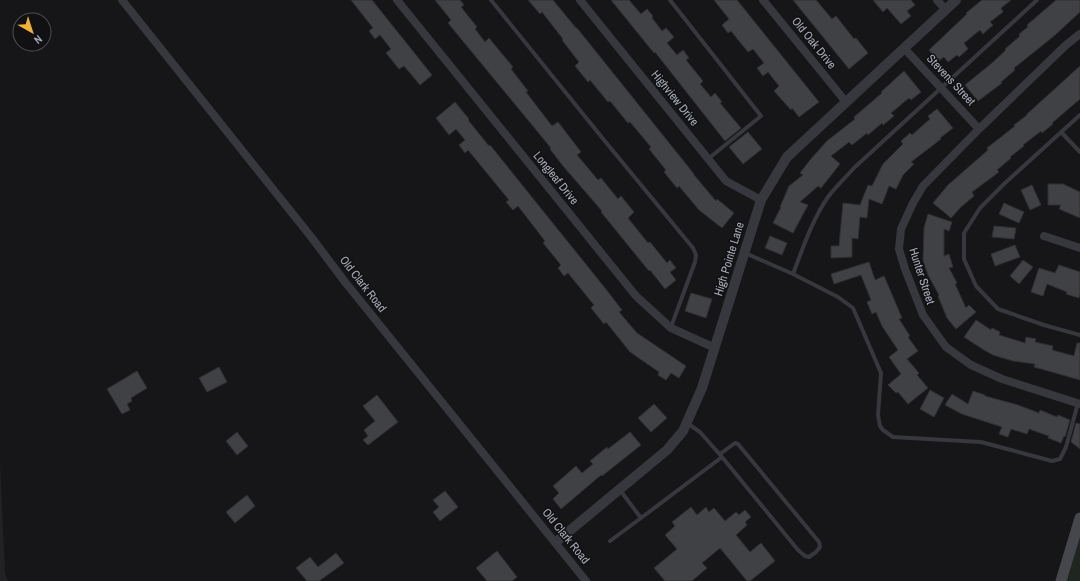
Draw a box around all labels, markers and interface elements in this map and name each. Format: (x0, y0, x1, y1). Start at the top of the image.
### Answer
north arrow (12, 12, 52, 52)
street label: Old Oak Drive (788, 14, 840, 72)
text: N (31, 32, 45, 47)
street label: Stevens Street (923, 51, 979, 109)
street label: Highview Drive (648, 67, 702, 129)
street label: Longleaf Drive (530, 148, 582, 208)
street label: High Pointe Lane (710, 220, 748, 298)
street label: Hunter Street (905, 246, 939, 307)
street label: Old Clark Road (336, 253, 390, 315)
street label: Old Clark Road (539, 505, 593, 567)

